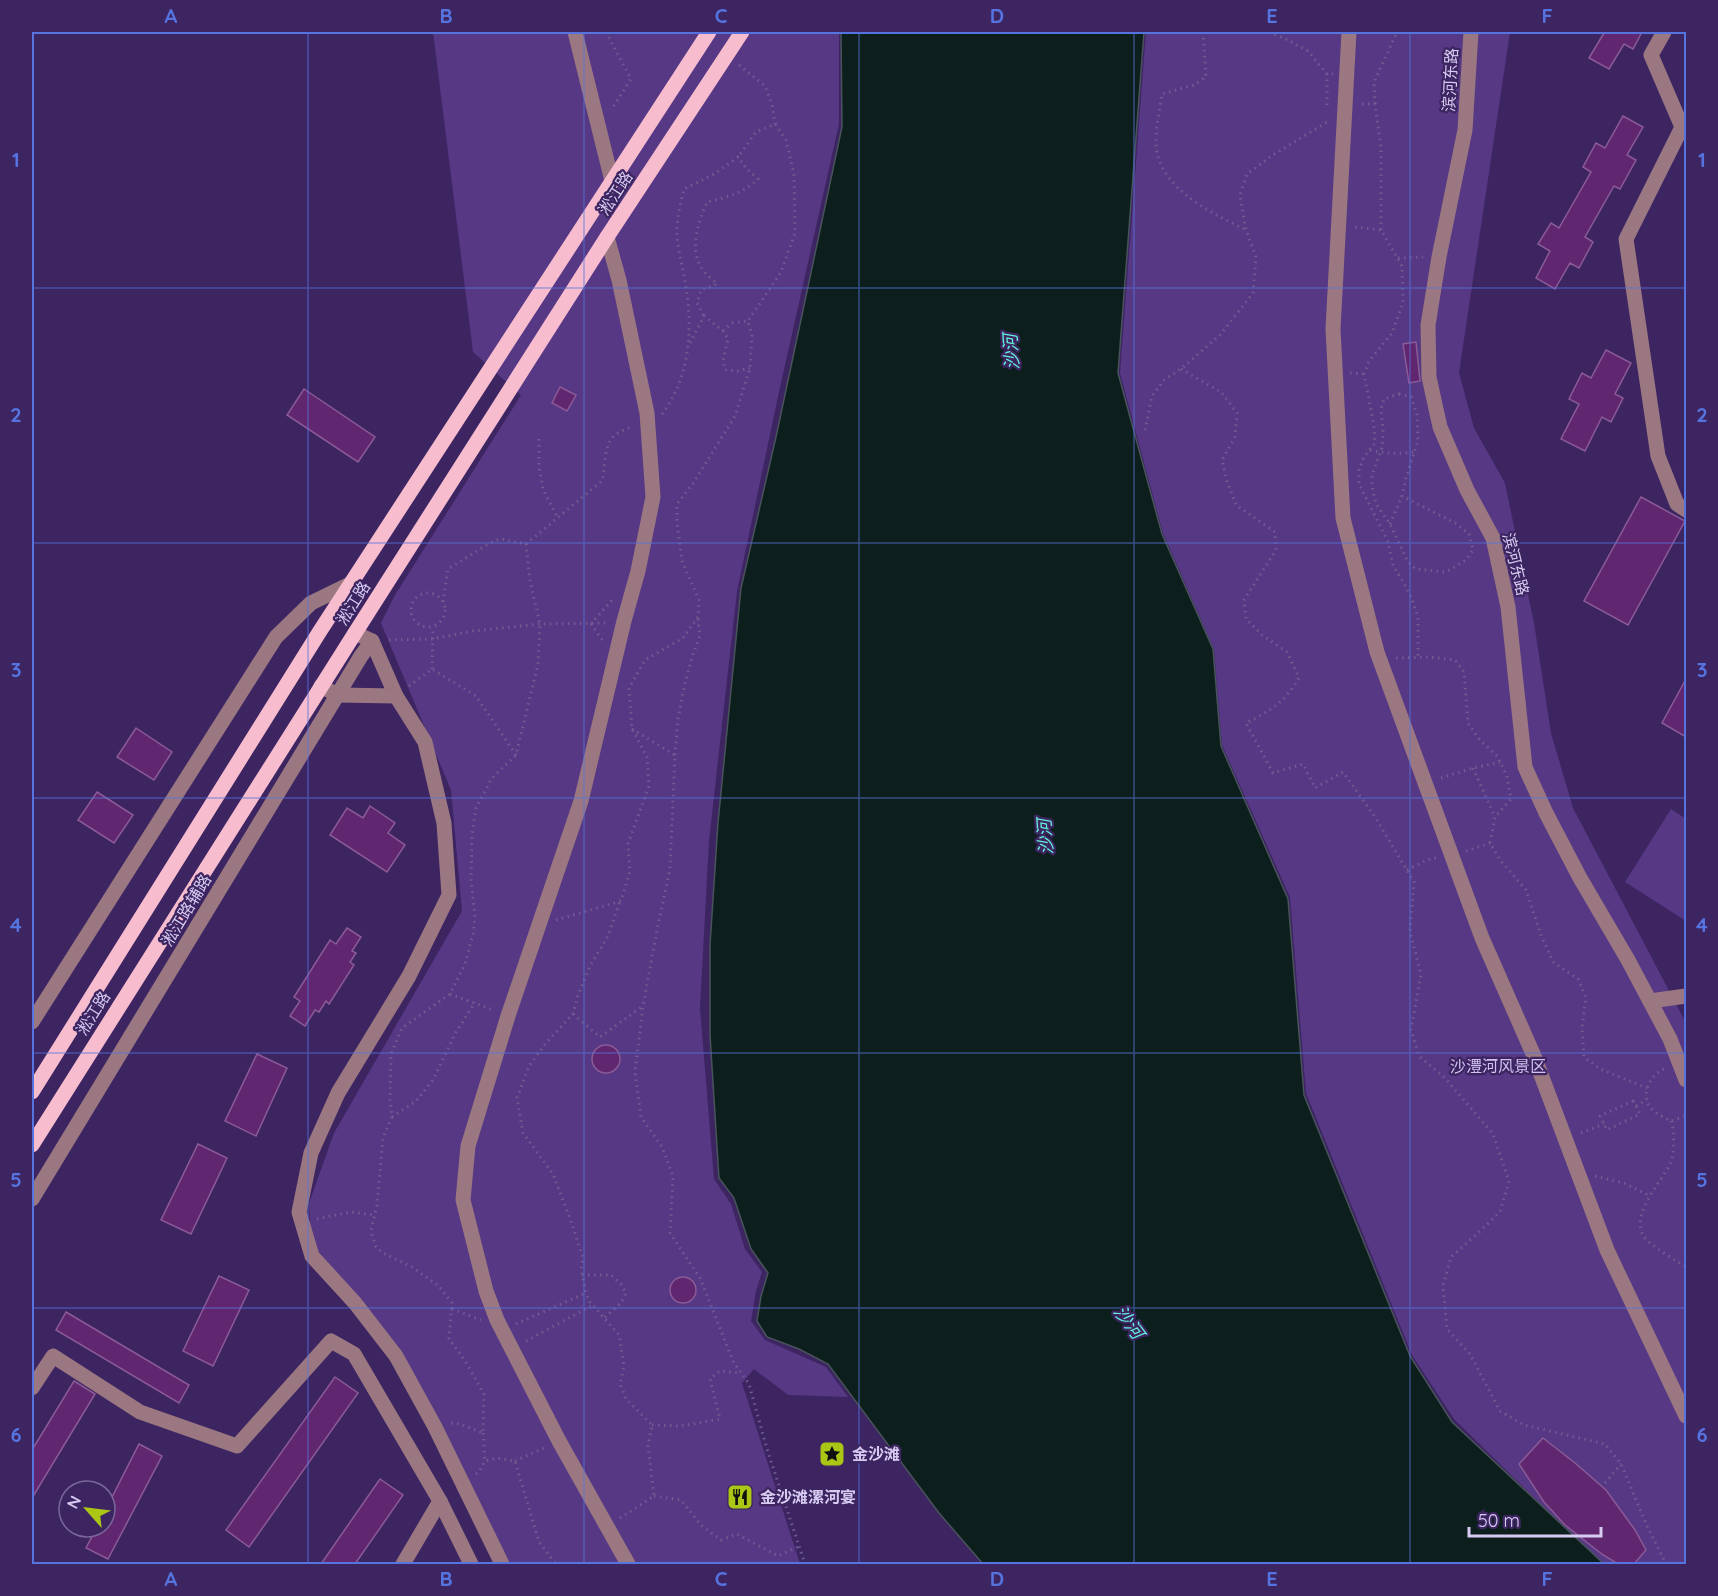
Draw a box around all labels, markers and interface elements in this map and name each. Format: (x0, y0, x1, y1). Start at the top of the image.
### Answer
text: A (165, 3, 178, 28)
text: B (439, 3, 453, 28)
text: C (715, 3, 728, 28)
text: D (990, 3, 1004, 28)
text: E (1266, 3, 1278, 28)
text: F (1541, 3, 1553, 28)
street label: 滨河东路 (1438, 48, 1462, 112)
text: 1 (12, 147, 20, 172)
text: 1 (1698, 147, 1706, 172)
street label: 淞江路 (594, 167, 636, 219)
water label: 沙河 (998, 330, 1024, 371)
text: 2 (10, 402, 22, 427)
text: 2 (1696, 402, 1708, 427)
street label: 滨河东路 (1499, 531, 1533, 597)
street label: 淞江路 (332, 577, 374, 629)
text: 3 (11, 657, 21, 682)
text: 3 (1697, 657, 1707, 682)
water label: 沙河 (1032, 815, 1058, 856)
street label: 淞江路辅路 (157, 871, 215, 949)
text: 4 (10, 912, 22, 937)
text: 4 (1696, 912, 1708, 937)
street label: 淞江路 (72, 987, 114, 1039)
park label: 沙澧河风景区 (1450, 1056, 1546, 1076)
text: 5 (10, 1167, 22, 1192)
text: 5 (1696, 1167, 1708, 1192)
water label: 沙河 (1109, 1301, 1151, 1346)
text: 6 (10, 1422, 22, 1447)
text: 6 (1696, 1422, 1708, 1447)
place icon: 金沙滩 (817, 1439, 847, 1469)
place label: 金沙滩 (852, 1444, 900, 1464)
north arrow (57, 1479, 117, 1539)
restaurant icon: 金沙滩漯河宴 (725, 1482, 755, 1512)
place label: 金沙滩漯河宴 (760, 1487, 856, 1507)
text: N (62, 1492, 85, 1512)
scale bar (1469, 1500, 1601, 1538)
text: 50 m (1478, 1509, 1520, 1532)
text: A (165, 1566, 178, 1591)
text: B (439, 1566, 453, 1591)
text: C (715, 1566, 728, 1591)
text: D (990, 1566, 1004, 1591)
text: E (1266, 1566, 1278, 1591)
text: F (1541, 1566, 1553, 1591)

